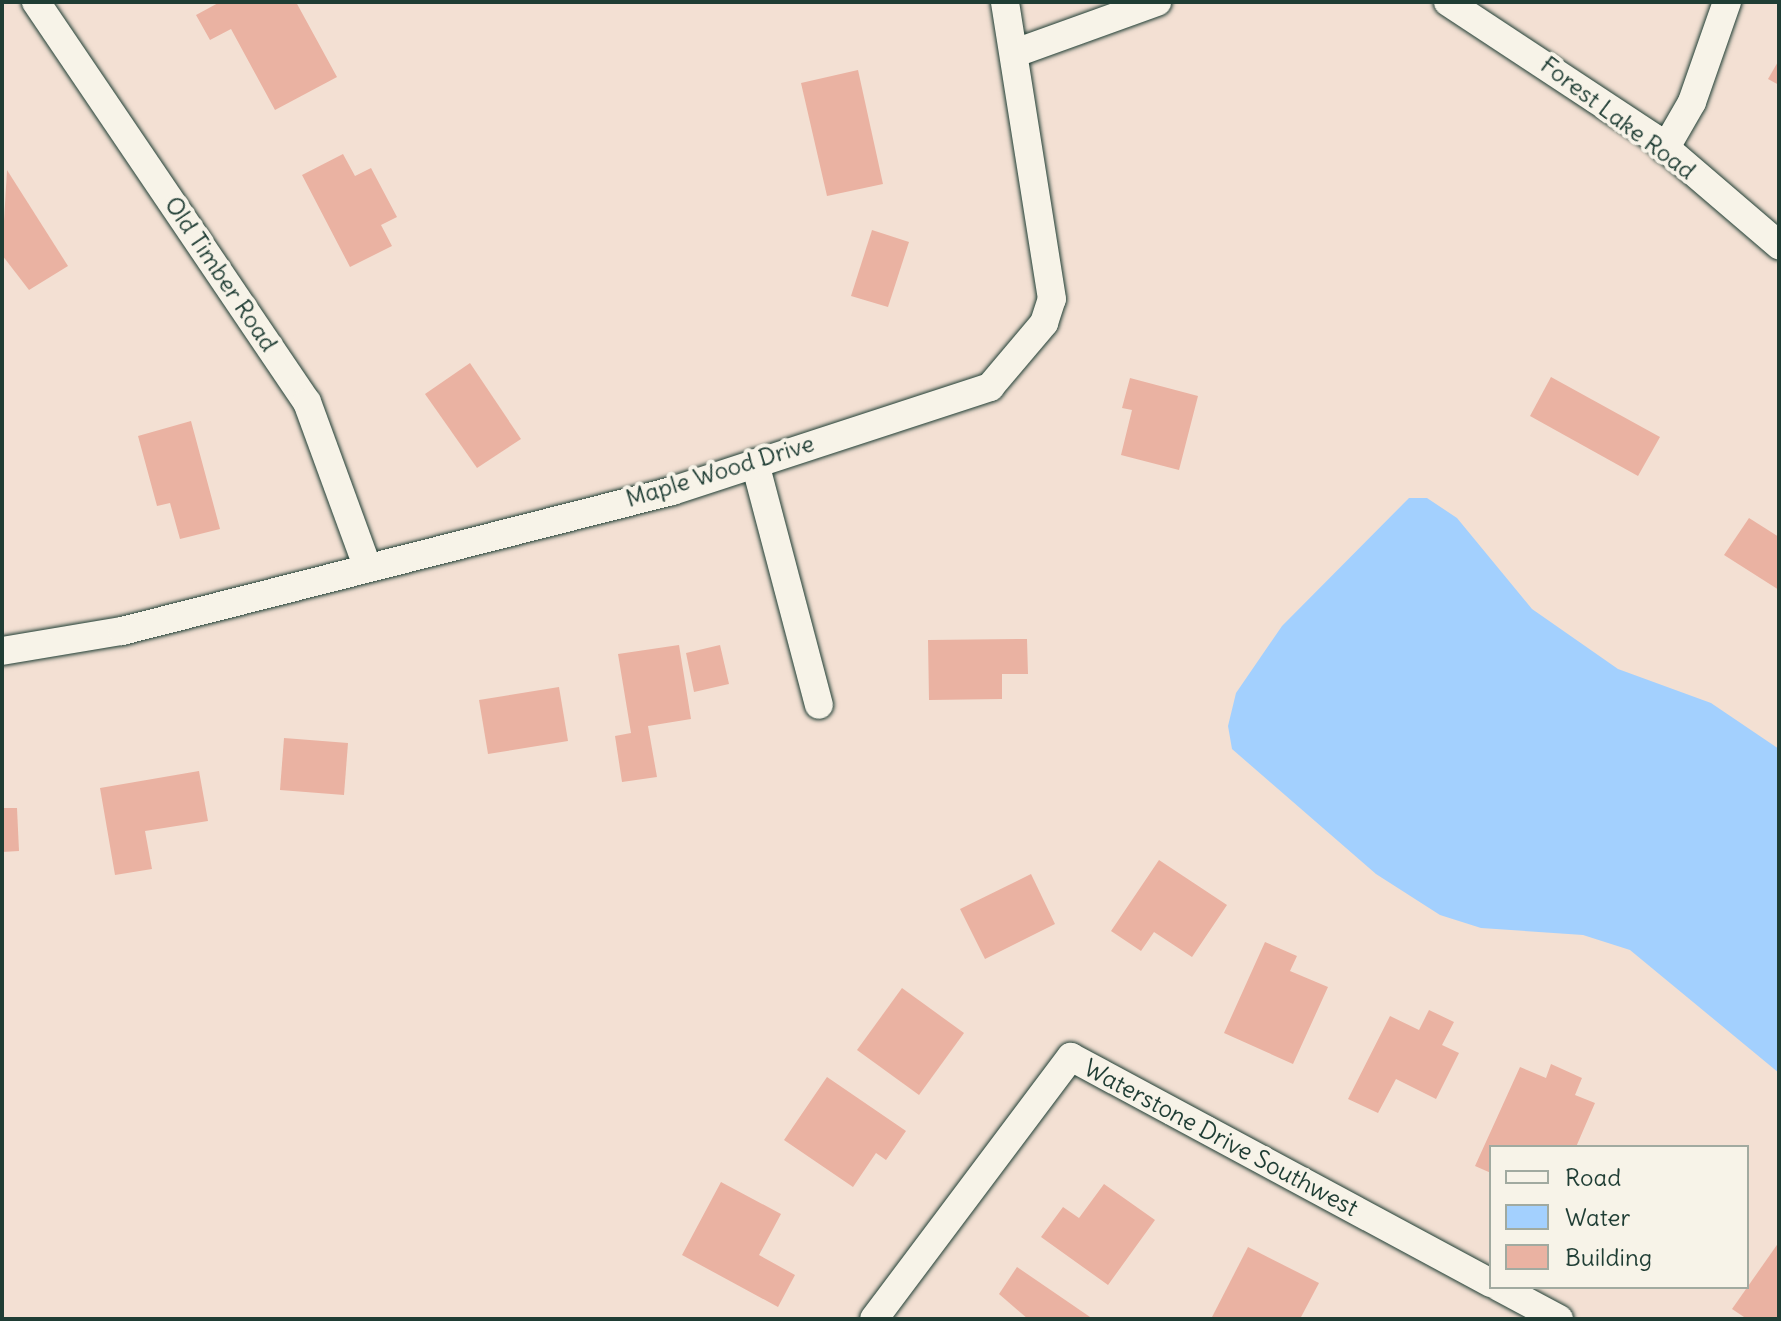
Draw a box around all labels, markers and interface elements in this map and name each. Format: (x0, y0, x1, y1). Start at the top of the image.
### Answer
street label: Forest Lake Road (1535, 50, 1701, 186)
street label: Old Timber Road (159, 191, 283, 357)
street label: Maple Wood Drive (622, 429, 818, 513)
street label: Waterstone Drive Southwest (1079, 1053, 1363, 1223)
legend (1489, 1145, 1749, 1289)
text: Road (1565, 1162, 1621, 1192)
text: Water (1565, 1202, 1630, 1232)
text: Building (1565, 1242, 1652, 1272)

